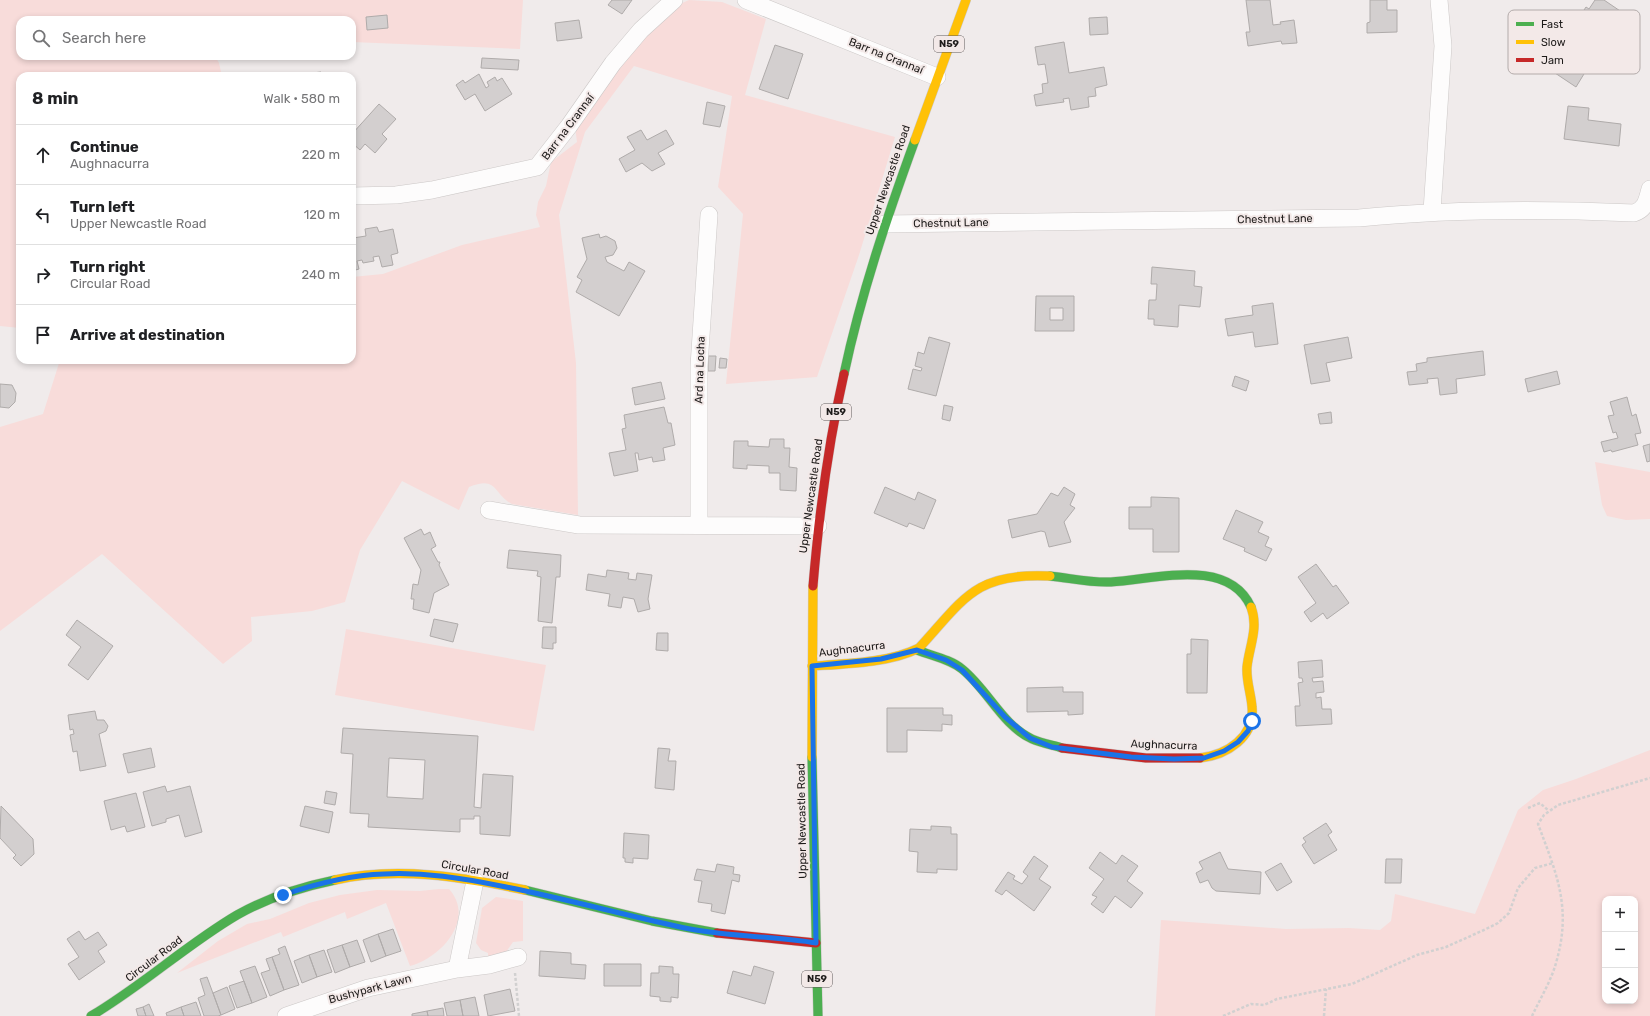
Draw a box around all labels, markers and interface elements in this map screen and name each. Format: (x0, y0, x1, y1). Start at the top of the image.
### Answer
legend (1508, 10, 1640, 74)
search box (16, 16, 356, 60)
text: Fast (1541, 18, 1564, 31)
icon: search (30, 27, 52, 49)
text: Search here (62, 29, 146, 47)
street label: Barr na Crannaí (847, 35, 926, 77)
road number: N59 (934, 36, 964, 52)
text: Slow (1541, 36, 1566, 49)
text: Jam (1541, 54, 1564, 67)
text: 8 min (32, 88, 79, 108)
street label: Barr na Crannaí (539, 90, 598, 163)
text: Walk · 580 m (263, 91, 340, 106)
street label: Upper Newcastle Road (863, 123, 913, 237)
text: Continue (70, 138, 139, 156)
icon: ahead (32, 144, 54, 166)
text: 220 m (302, 147, 340, 162)
text: Aughnacurra (70, 156, 149, 171)
text: Turn left (70, 198, 135, 216)
icon: left (32, 204, 54, 226)
text: 120 m (304, 207, 340, 222)
street label: Chestnut Lane (1237, 212, 1313, 226)
text: Upper Newcastle Road (70, 216, 207, 231)
street label: Chestnut Lane (913, 216, 989, 230)
text: Turn right (70, 258, 145, 276)
icon: right (32, 264, 54, 286)
text: 240 m (301, 267, 340, 282)
text: Circular Road (70, 276, 151, 291)
icon: arrive (32, 324, 54, 346)
text: Arrive at destination (70, 326, 225, 344)
street label: Ard na Locha (692, 336, 708, 404)
road number: N59 (821, 404, 851, 420)
street label: Upper Newcastle Road (797, 438, 825, 554)
street label: Aughnacurra (818, 638, 886, 660)
route start (1243, 712, 1261, 730)
street label: Aughnacurra (1130, 737, 1198, 753)
street label: Upper Newcastle Road (794, 763, 810, 879)
street label: Circular Road (440, 858, 510, 882)
route end (274, 886, 292, 904)
map controls (1602, 896, 1638, 1004)
button: + (1602, 896, 1638, 932)
button: − (1602, 932, 1638, 968)
street label: Circular Road (123, 933, 185, 985)
button: layers (1602, 968, 1638, 1004)
road number: N59 (802, 971, 832, 987)
street label: Bushypark Lawn (327, 972, 413, 1006)

